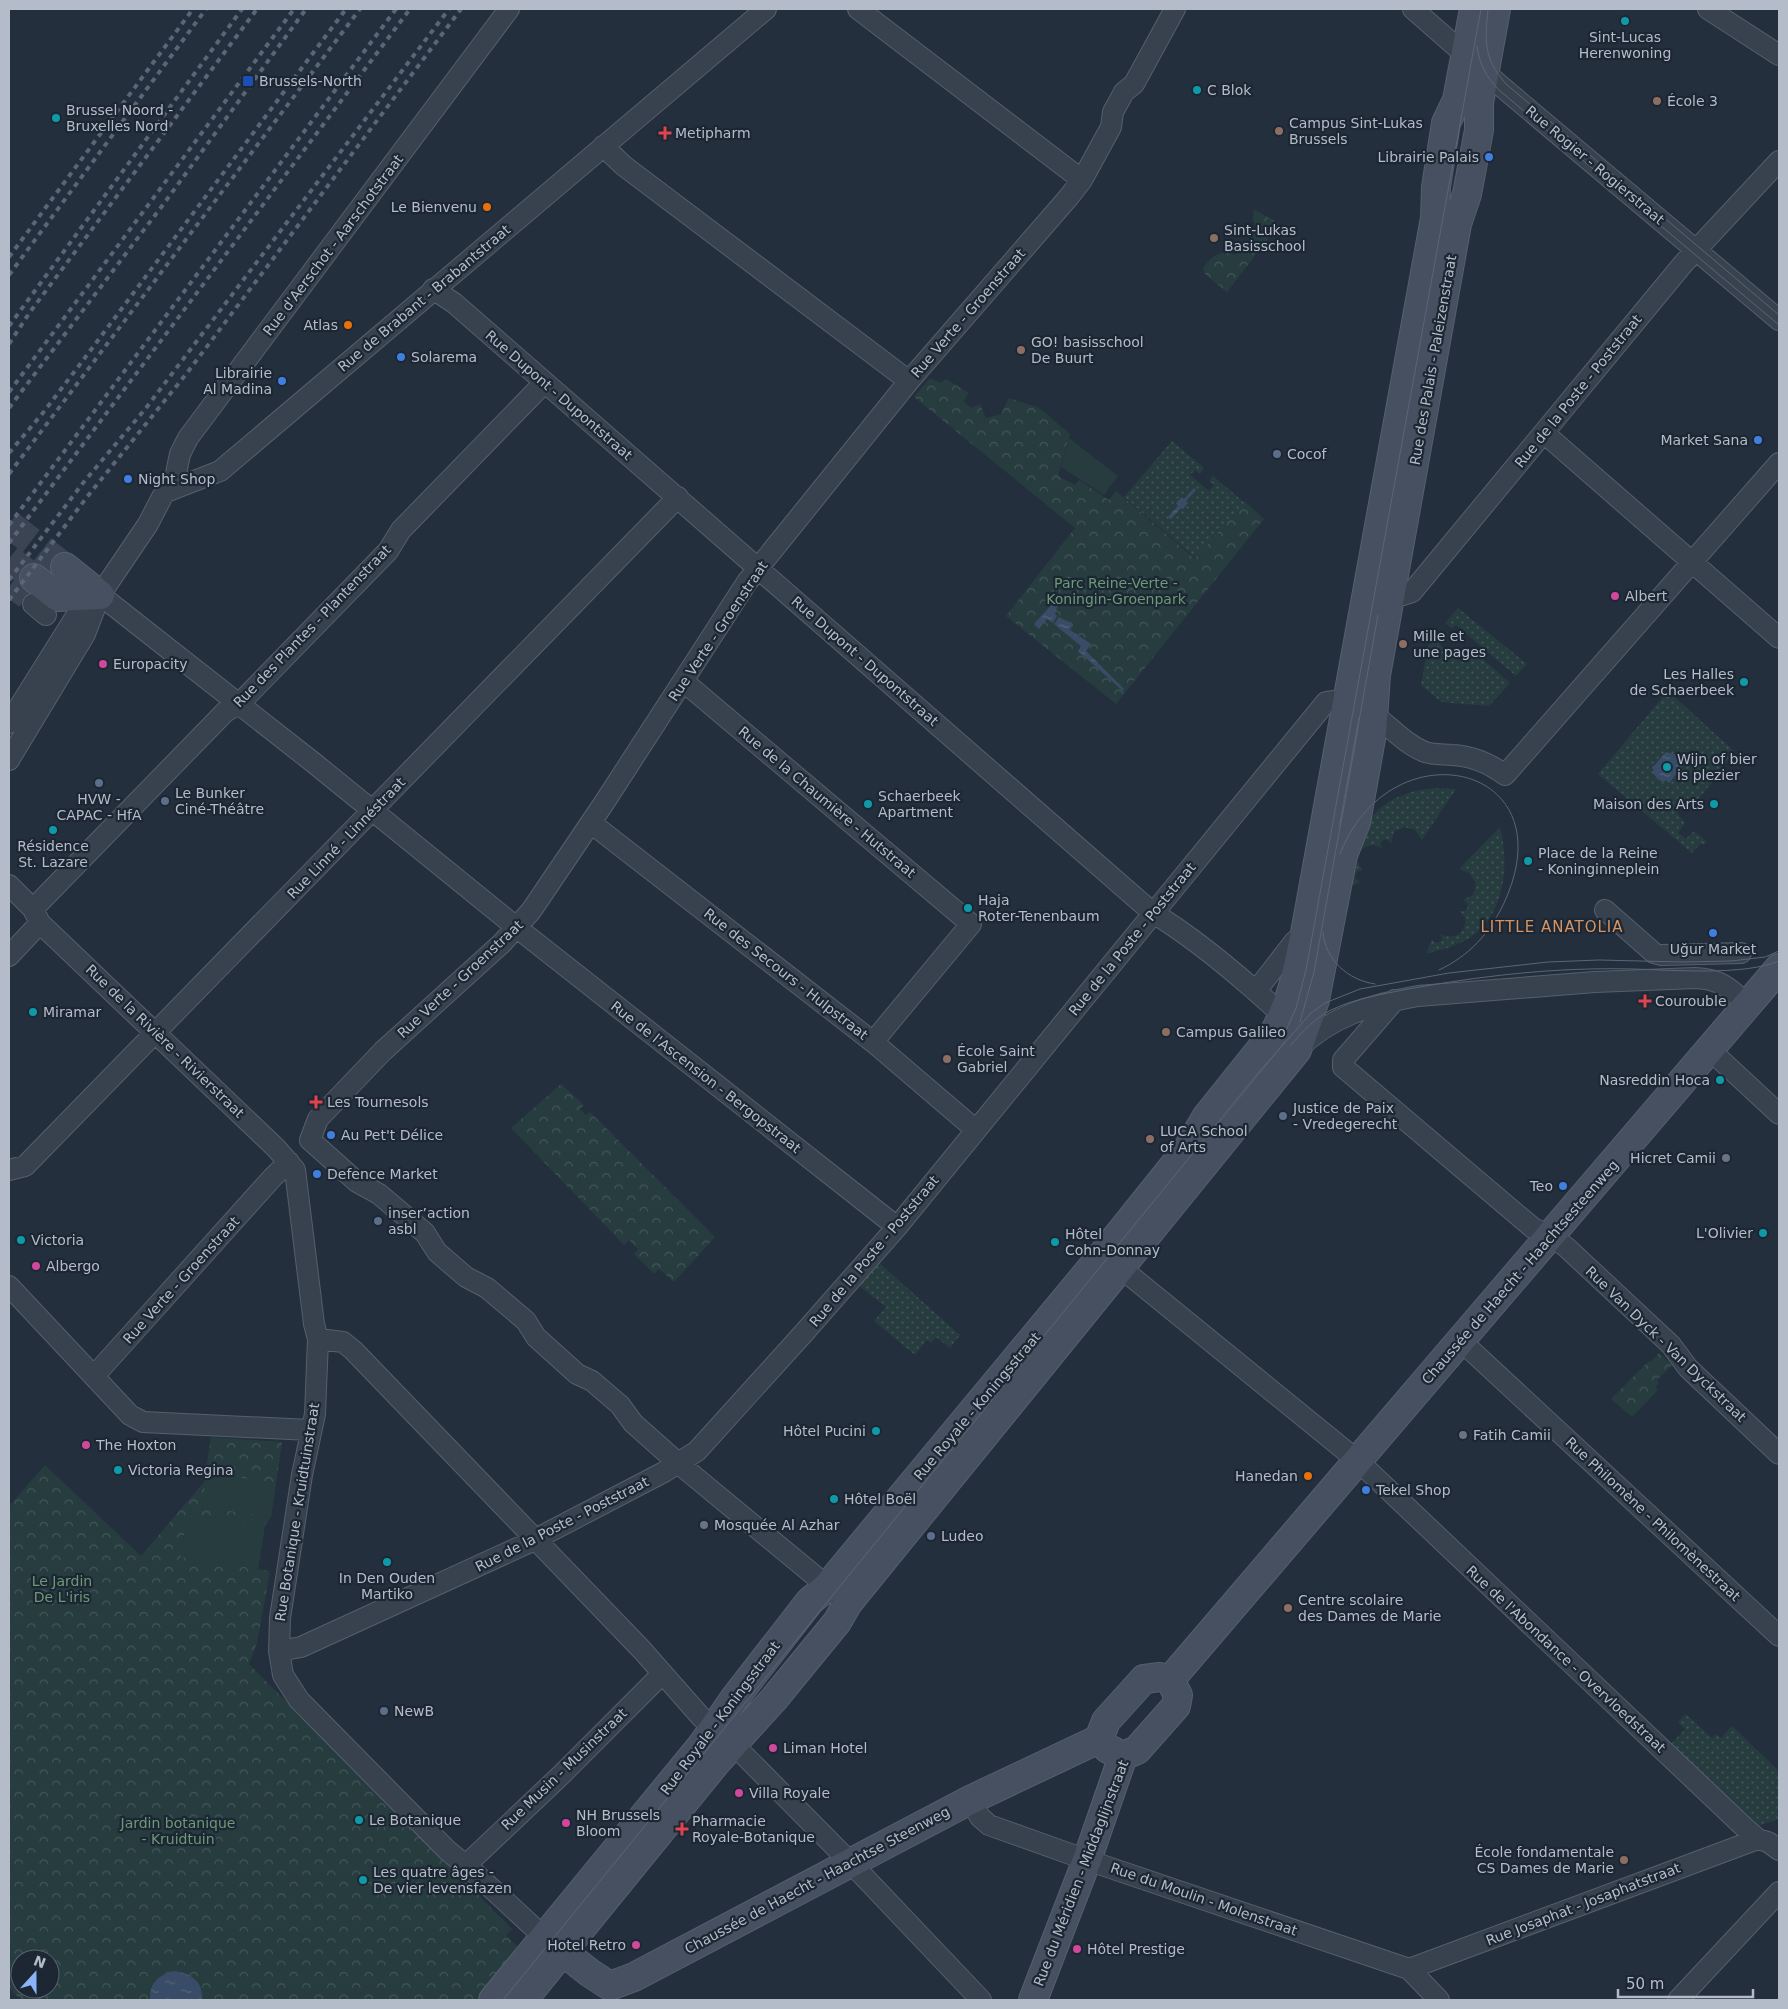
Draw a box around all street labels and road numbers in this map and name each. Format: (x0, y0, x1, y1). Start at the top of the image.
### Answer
street label: Rue Rogier - Rogierstraat (1523, 102, 1668, 228)
street label: Rue d'Aerschot - Aarschotstraat (260, 151, 407, 339)
street label: Rue de Brabant - Brabantstraat (335, 221, 514, 375)
street label: Rue Verte - Groenstraat (908, 245, 1029, 381)
street label: Rue des Palais - Paleizenstraat (1407, 253, 1459, 466)
street label: Rue de la Poste - Poststraat (1511, 311, 1645, 471)
street label: Rue Dupont - Dupontstraat (482, 327, 636, 463)
street label: Rue des Plantes - Plantenstraat (230, 541, 394, 710)
street label: Rue Verte - Groenstraat (665, 558, 771, 704)
street label: Rue Dupont - Dupontstraat (788, 593, 942, 729)
street label: Rue de la Chaumière - Hutstraat (735, 723, 919, 881)
street label: Rue Linné - Linnéstraat (284, 774, 408, 902)
street label: Rue de la Poste - Poststraat (1065, 859, 1199, 1019)
street label: Rue des Secours - Hulpstraat (701, 905, 871, 1043)
street label: Rue Verte - Groenstraat (394, 916, 526, 1041)
street label: Rue de la Rivière - Rivierstraat (83, 961, 248, 1121)
street label: Rue de l'Ascension - Bergopstraat (608, 998, 805, 1156)
street label: Chaussée de Haecht - Haachtsesteenweg (1418, 1157, 1622, 1387)
street label: Rue de la Poste - Poststraat (806, 1172, 942, 1330)
street label: Rue Verte - Groenstraat (120, 1213, 243, 1347)
street label: Rue Van Dyck - Van Dyckstraat (1583, 1263, 1750, 1425)
street label: Rue Royale - Koningsstraat (910, 1328, 1044, 1483)
street label: Rue Botanique - Kruidtuinstraat (272, 1401, 322, 1623)
street label: Rue Philomène - Philomènestraat (1562, 1434, 1744, 1605)
street label: Rue de la Poste - Poststraat (473, 1473, 652, 1575)
street label: Rue de l'Abondance - Overvloedstraat (1463, 1562, 1669, 1756)
street label: Rue Royale - Koningsstraat (657, 1638, 783, 1798)
street label: Rue Musin - Musinstraat (498, 1704, 630, 1833)
street label: Rue du Méridien - Middaglijnstraat (1030, 1757, 1132, 1988)
street label: Chaussée de Haecht - Haachtse Steenweg (682, 1803, 952, 1957)
street label: Rue du Moulin - Molenstraat (1108, 1859, 1300, 1939)
street label: Rue Josaphat - Josaphatstraat (1484, 1859, 1683, 1949)

